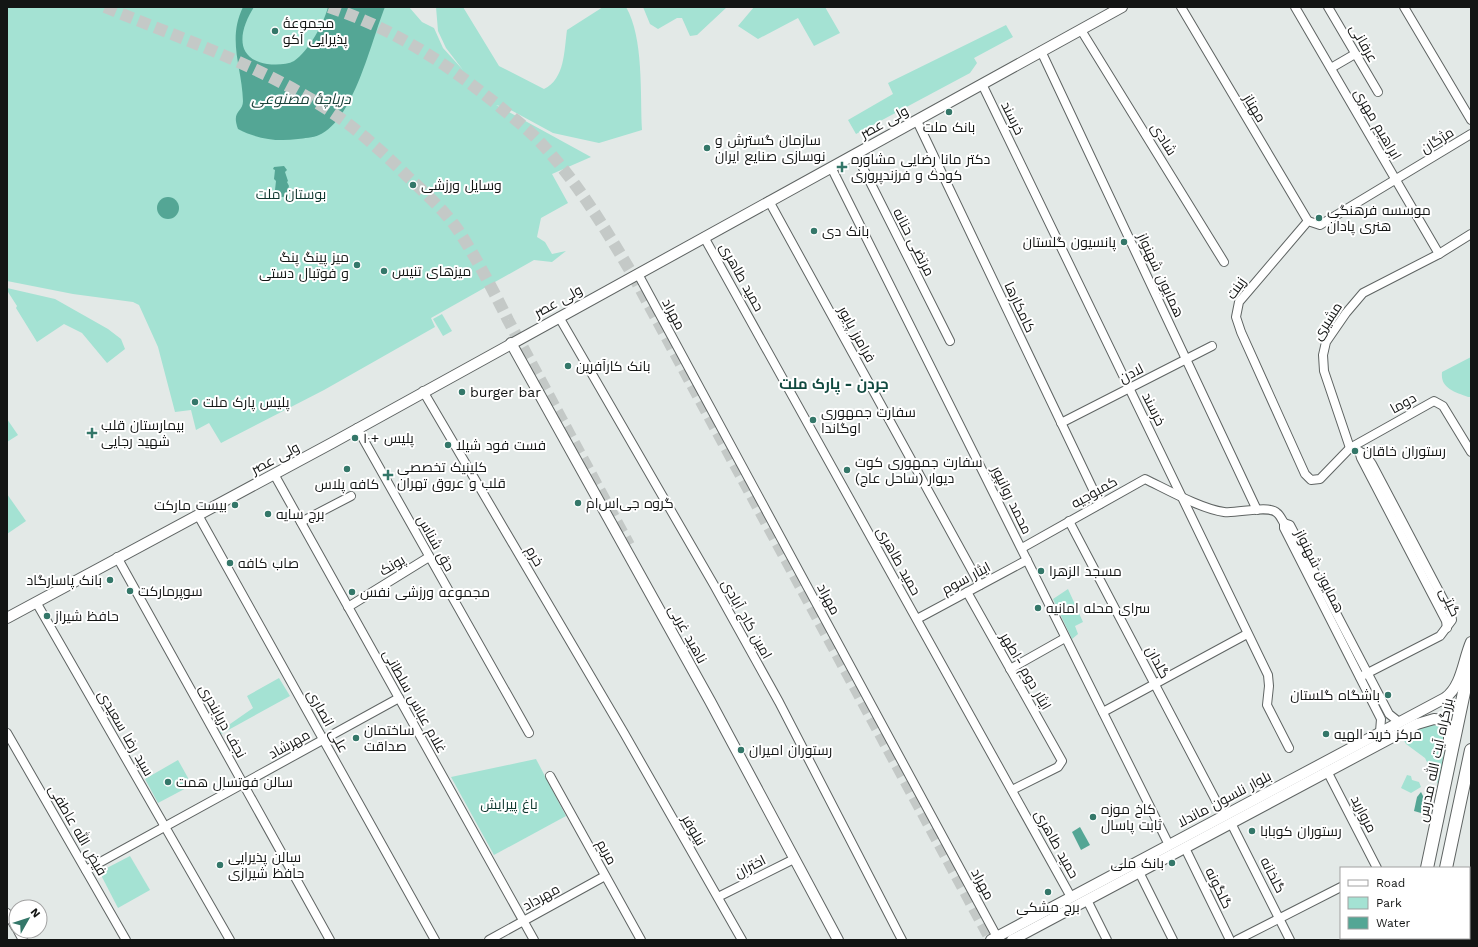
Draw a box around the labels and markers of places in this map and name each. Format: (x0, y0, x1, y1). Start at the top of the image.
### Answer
place label: مجموعهٔ پذیرایی آکو (283, 15, 348, 49)
marker: مجموعهٔ پذیرایی آکو (270, 26, 280, 36)
marker: بانک ملت (944, 107, 954, 117)
place label: بانک ملت (923, 119, 975, 135)
place label: سازمان گسترش و نوسازی صنایع ایران (715, 132, 825, 165)
marker: سازمان گسترش و نوسازی صنایع ایران (702, 143, 712, 153)
place label: دکتر مانا رضایی مشاوره کودک و فرزندپروری (851, 151, 990, 185)
marker: دکتر مانا رضایی مشاوره کودک و فرزندپروری (836, 161, 848, 173)
place label: وسایل ورزشی (421, 177, 502, 193)
marker: وسایل ورزشی (408, 180, 418, 190)
place label: موسسه فرهنگی هنری پادان (1327, 202, 1431, 236)
marker: موسسه فرهنگی هنری پادان (1314, 213, 1324, 223)
place label: بانک دی (822, 223, 869, 239)
marker: بانک دی (809, 226, 819, 236)
place label: پانسیون گلستان (1023, 234, 1116, 252)
marker: پانسیون گلستان (1119, 237, 1129, 247)
place label: میز پینگ پنگ و فوتبال دستی (259, 249, 349, 282)
marker: میز پینگ پنگ و فوتبال دستی (352, 260, 362, 270)
place label: میزهای تنیس (392, 263, 471, 279)
marker: میزهای تنیس (379, 266, 389, 276)
place label: بانک کارآفرین (576, 358, 650, 374)
marker: بانک کارآفرین (563, 361, 573, 371)
place label: burger bar (470, 384, 541, 400)
marker: burger bar (457, 387, 467, 397)
place label: پلیس پارک ملت (203, 394, 290, 412)
marker: پلیس پارک ملت (190, 397, 200, 407)
place label: سفارت جمهوری اوگاندا (821, 404, 916, 436)
marker: سفارت جمهوری اوگاندا (808, 415, 818, 425)
place label: بیمارستان قلب شهید رجایی (101, 417, 184, 449)
marker: بیمارستان قلب شهید رجایی (86, 427, 98, 439)
place label: پلیس +۱۰ (363, 430, 414, 448)
marker: پلیس +۱۰ (350, 433, 360, 443)
place label: فست فود شیلا (456, 437, 546, 453)
marker: فست فود شیلا (443, 440, 453, 450)
place label: رستوران خاقان (1363, 443, 1446, 459)
marker: رستوران خاقان (1350, 446, 1360, 456)
place label: سفارت جمهوری کوت دیوار (ساحل عاج) (855, 454, 983, 487)
place label: کلینیک تخصصی قلب و عروق تهران (397, 459, 506, 492)
marker: کافه پلاس (342, 464, 352, 474)
marker: سفارت جمهوری کوت دیوار (ساحل عاج) (842, 465, 852, 475)
marker: کلینیک تخصصی قلب و عروق تهران (382, 469, 394, 481)
place label: کافه پلاس (315, 476, 379, 494)
place label: گروه جی‌اس‌ام (586, 495, 674, 513)
place label: بیست مارکت (154, 497, 227, 513)
marker: گروه جی‌اس‌ام (573, 498, 583, 508)
marker: بیست مارکت (230, 500, 240, 510)
place label: برج سایه (276, 506, 324, 523)
marker: برج سایه (263, 509, 273, 519)
place label: صاب کافه (238, 555, 299, 571)
marker: صاب کافه (225, 558, 235, 568)
place label: مسجد الزهرا (1049, 563, 1122, 579)
marker: مسجد الزهرا (1036, 566, 1046, 576)
place label: بانک پاسارگاد (27, 572, 102, 590)
marker: بانک پاسارگاد (105, 575, 115, 585)
place label: سوپرمارکت (138, 583, 203, 601)
place label: مجموعه ورزشی نفس (360, 584, 490, 600)
marker: سوپرمارکت (125, 586, 135, 596)
marker: مجموعه ورزشی نفس (347, 587, 357, 597)
place label: سرای محله امانیه (1046, 600, 1150, 616)
marker: سرای محله امانیه (1033, 603, 1043, 613)
place label: حافظ شیراز (54, 608, 119, 624)
marker: حافظ شیراز (42, 611, 52, 621)
place label: باشگاه گلستان (1290, 687, 1380, 703)
marker: باشگاه گلستان (1383, 690, 1393, 700)
place label: ساختمان صداقت (364, 722, 415, 754)
place label: مرکز خرید الهیه (1334, 726, 1422, 742)
marker: مرکز خرید الهیه (1321, 729, 1331, 739)
marker: ساختمان صداقت (351, 733, 361, 743)
place label: رستوران امیران (749, 742, 832, 758)
marker: رستوران امیران (736, 745, 746, 755)
place label: سالن فوتسال همت (176, 774, 293, 791)
marker: سالن فوتسال همت (163, 777, 173, 787)
place label: کاخ موزه ثابت پاسال (1101, 801, 1162, 835)
marker: کاخ موزه ثابت پاسال (1088, 812, 1098, 822)
place label: رستوران کوبابا (1260, 823, 1342, 839)
marker: رستوران کوبابا (1247, 826, 1257, 836)
place label: سالن پذیرایی حافظ شیرازی (228, 849, 304, 881)
place label: بانک ملی (1111, 855, 1164, 871)
marker: بانک ملی (1167, 858, 1177, 868)
marker: سالن پذیرایی حافظ شیرازی (215, 860, 225, 870)
marker: برج مشکی (1043, 887, 1053, 897)
place label: برج مشکی (1016, 899, 1080, 916)

